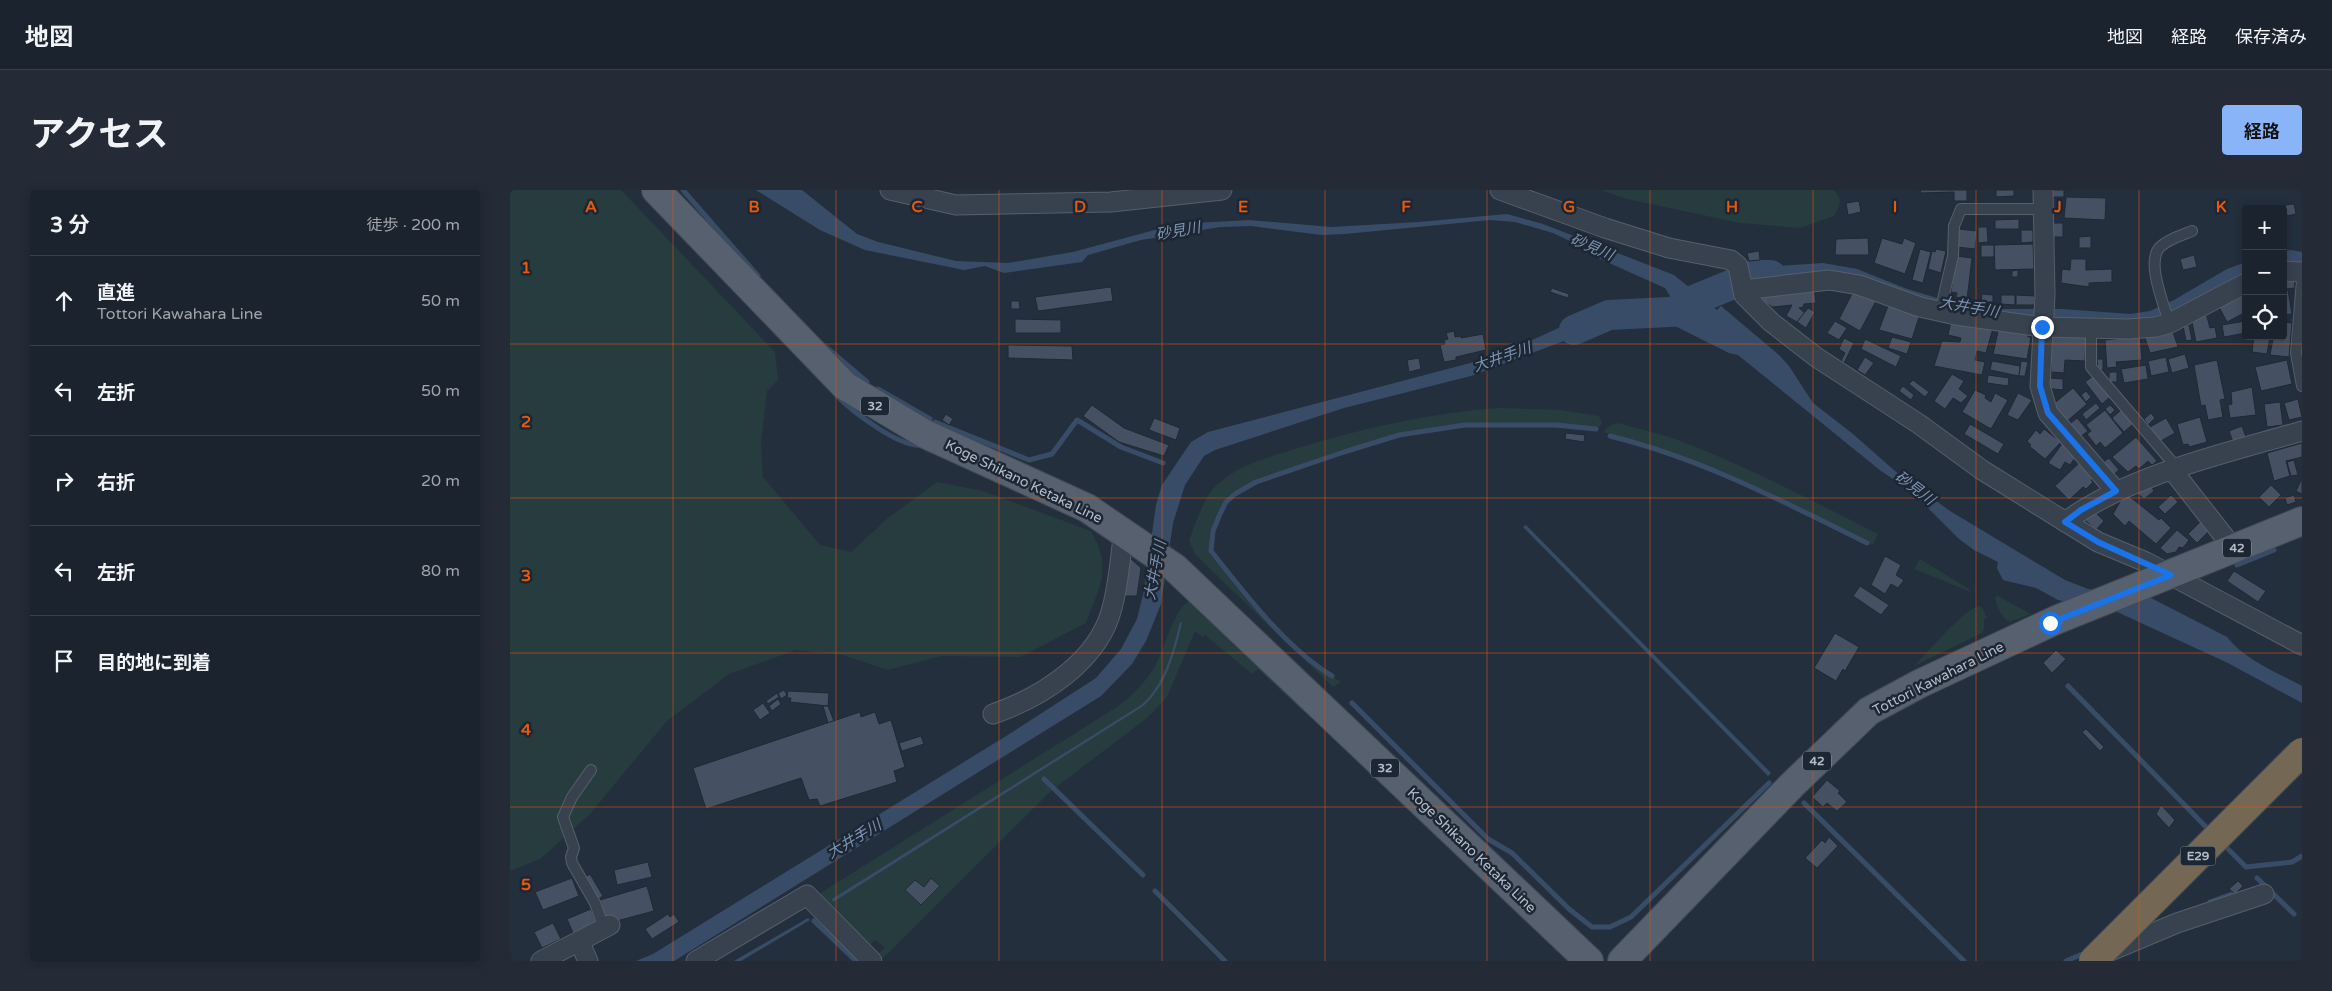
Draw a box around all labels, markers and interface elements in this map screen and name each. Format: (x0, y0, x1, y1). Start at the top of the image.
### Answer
text: 地図 (25, 23, 73, 52)
text: 地図 (2107, 26, 2143, 48)
text: 経路 (2171, 26, 2207, 48)
text: 保存済み (2235, 26, 2307, 48)
button: 経路 (2222, 105, 2302, 155)
text: アクセス (30, 114, 168, 156)
text: A (585, 197, 597, 217)
text: B (748, 197, 760, 217)
text: C (911, 197, 923, 217)
text: D (1074, 197, 1086, 217)
text: E (1238, 197, 1248, 217)
text: F (1401, 197, 1411, 217)
text: G (1563, 197, 1575, 217)
text: H (1726, 197, 1738, 217)
text: I (1893, 197, 1897, 217)
text: J (2053, 197, 2062, 217)
text: K (2216, 197, 2227, 217)
map controls (2242, 205, 2287, 340)
button: + (2242, 205, 2287, 250)
text: 3 分 (50, 213, 90, 238)
text: 徒歩 · 200 m (367, 215, 460, 235)
water label: 砂見川 (1154, 218, 1204, 244)
water label: 砂見川 (1568, 230, 1618, 265)
button: − (2242, 250, 2287, 295)
text: 1 (521, 258, 531, 278)
text: 直進 (97, 282, 135, 304)
icon: ahead (50, 287, 78, 315)
text: 50 m (421, 291, 460, 311)
water label: 大井手川 (1938, 293, 2002, 321)
button: locate (2242, 295, 2287, 340)
text: Tottori Kawahara Line (97, 304, 263, 324)
route end (2031, 316, 2054, 339)
water label: 大井手川 (1471, 338, 1535, 375)
icon: left (50, 377, 78, 405)
text: 50 m (421, 381, 460, 401)
text: 左折 (97, 382, 135, 404)
road number: 32 (861, 397, 889, 416)
text: 2 (521, 412, 531, 432)
street label: Koge Shikano Ketaka Line (943, 436, 1105, 527)
icon: right (50, 467, 78, 495)
water label: 砂見川 (1892, 467, 1940, 510)
text: 20 m (421, 471, 460, 491)
text: 右折 (97, 472, 135, 494)
water label: 大井手川 (1140, 537, 1170, 601)
road number: 42 (2223, 538, 2251, 558)
icon: left (50, 557, 78, 585)
text: 80 m (421, 561, 460, 581)
text: 左折 (97, 562, 135, 584)
text: 3 (521, 566, 531, 586)
route start (2039, 612, 2062, 635)
street label: Tottori Kawahara Line (1870, 638, 2007, 719)
icon: arrive (50, 647, 78, 675)
text: 目的地に到着 (97, 652, 211, 674)
text: 4 (521, 720, 531, 740)
road number: 42 (1803, 752, 1831, 770)
road number: 32 (1371, 758, 1399, 778)
street label: Koge Shikano Ketaka Line (1404, 784, 1540, 916)
water label: 大井手川 (824, 815, 886, 862)
road number: E29 (2180, 846, 2216, 866)
text: 5 (521, 875, 531, 895)

